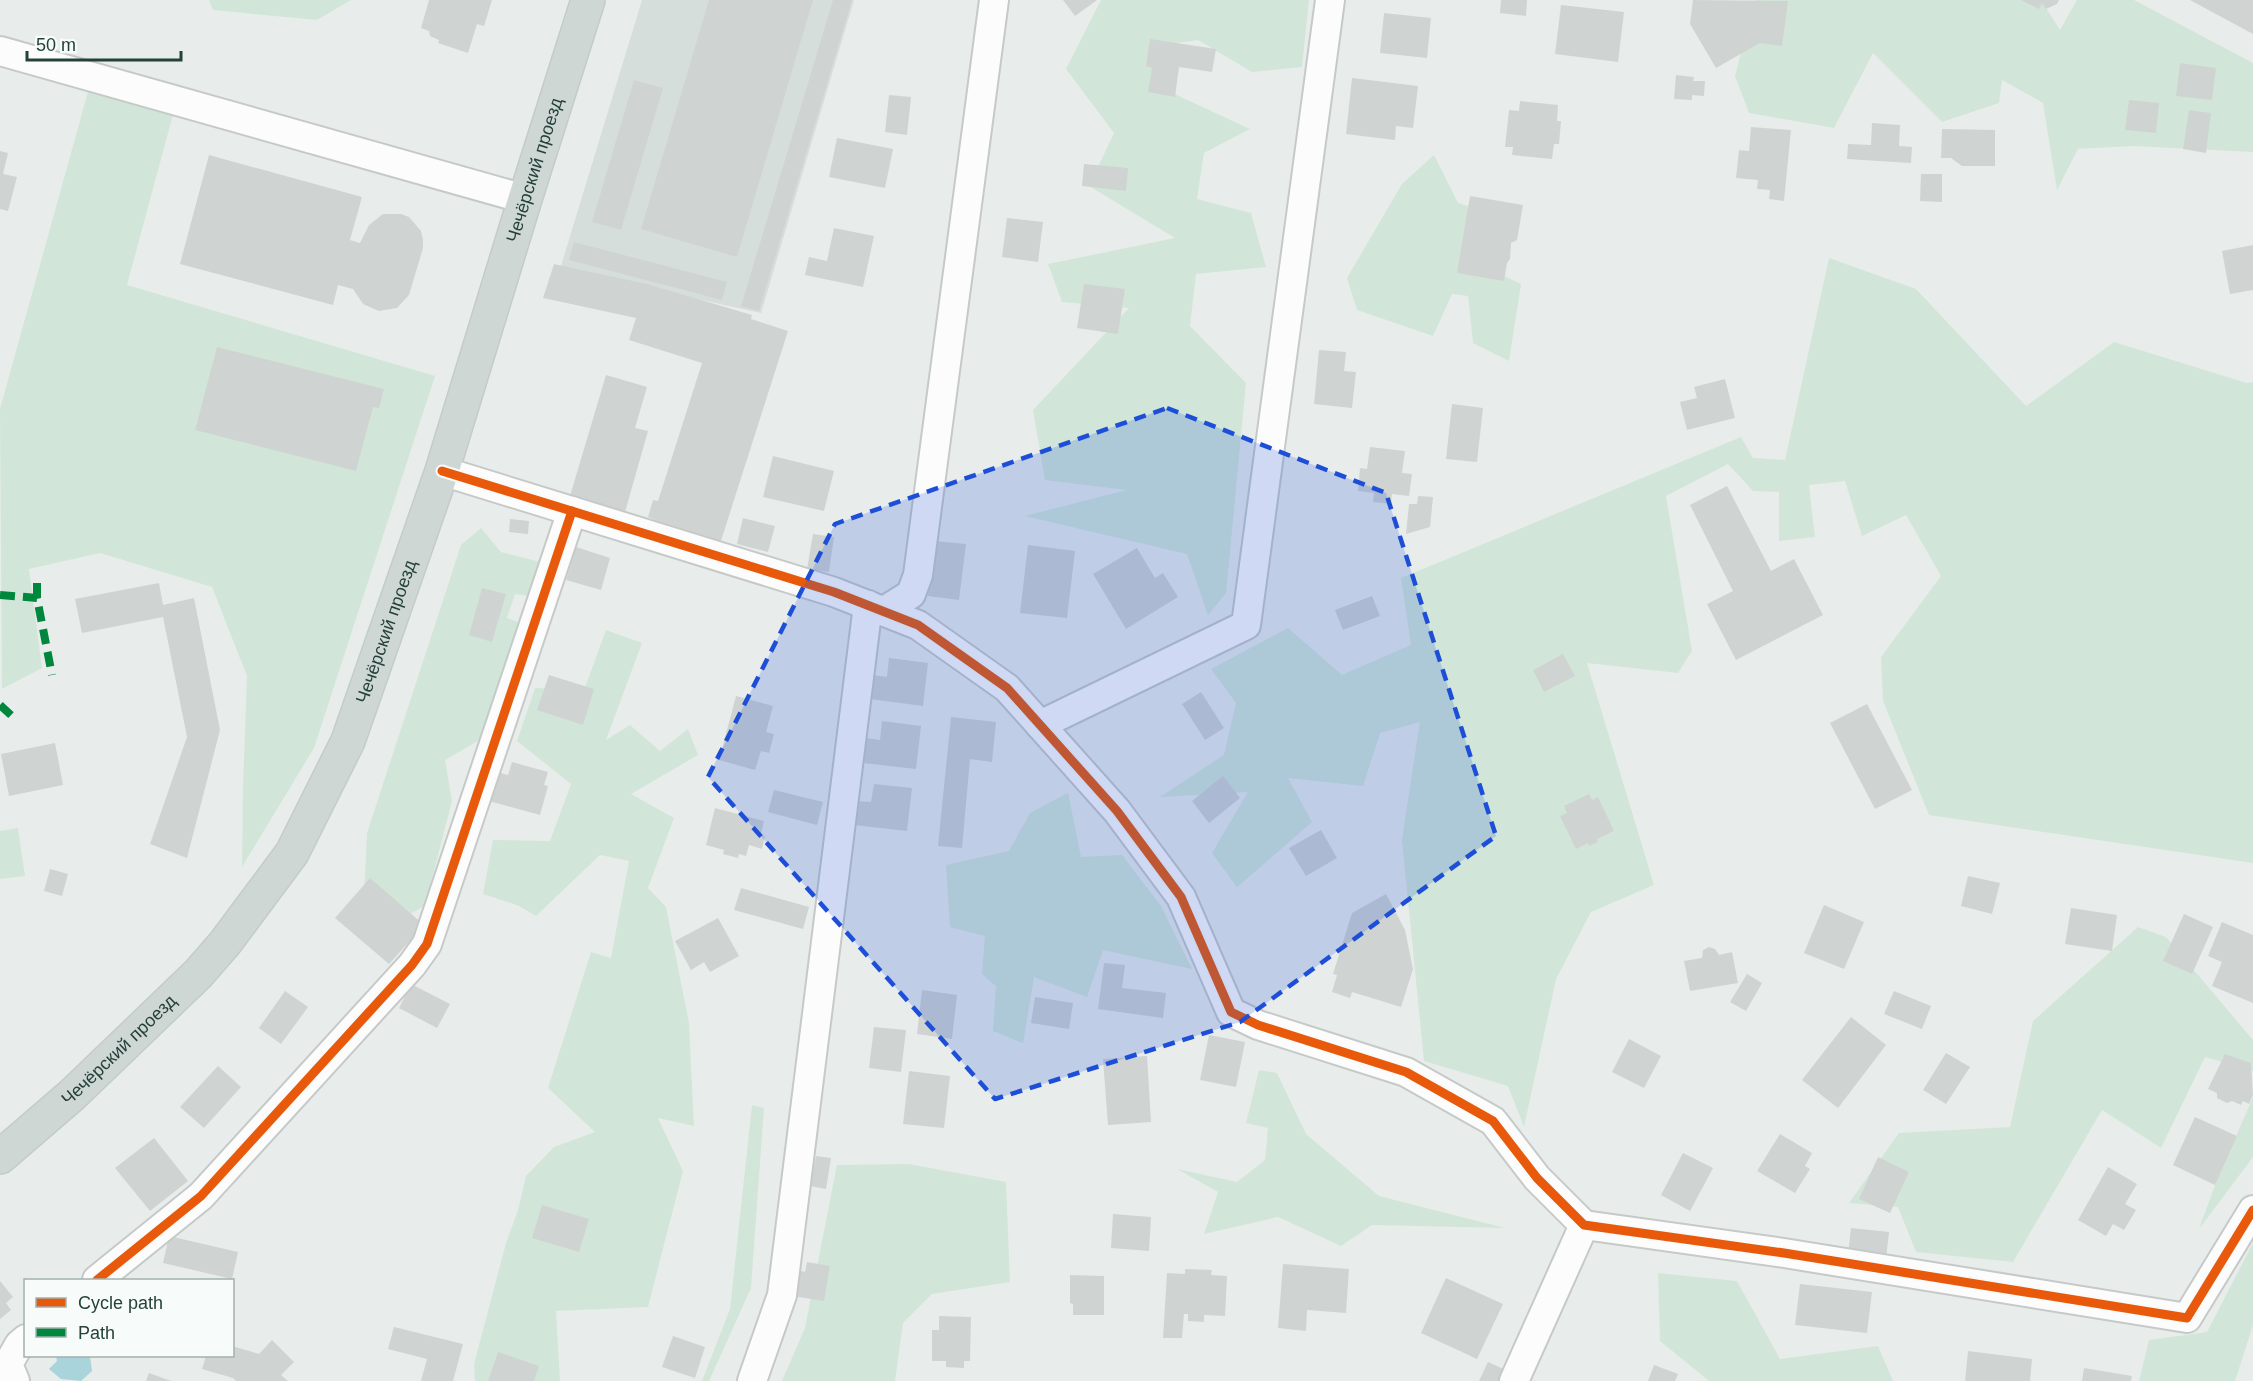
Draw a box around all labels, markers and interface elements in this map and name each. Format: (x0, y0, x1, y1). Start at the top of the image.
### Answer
scale bar (27, 24, 182, 62)
text: 50 m (36, 35, 76, 55)
street label: Чечёрский проезд (502, 95, 567, 245)
street label: Чечёрский проезд (352, 557, 420, 706)
street label: Чечёрский проезд (58, 990, 180, 1109)
legend (24, 1279, 234, 1357)
text: Cycle path (78, 1293, 163, 1313)
text: Path (78, 1323, 115, 1343)

